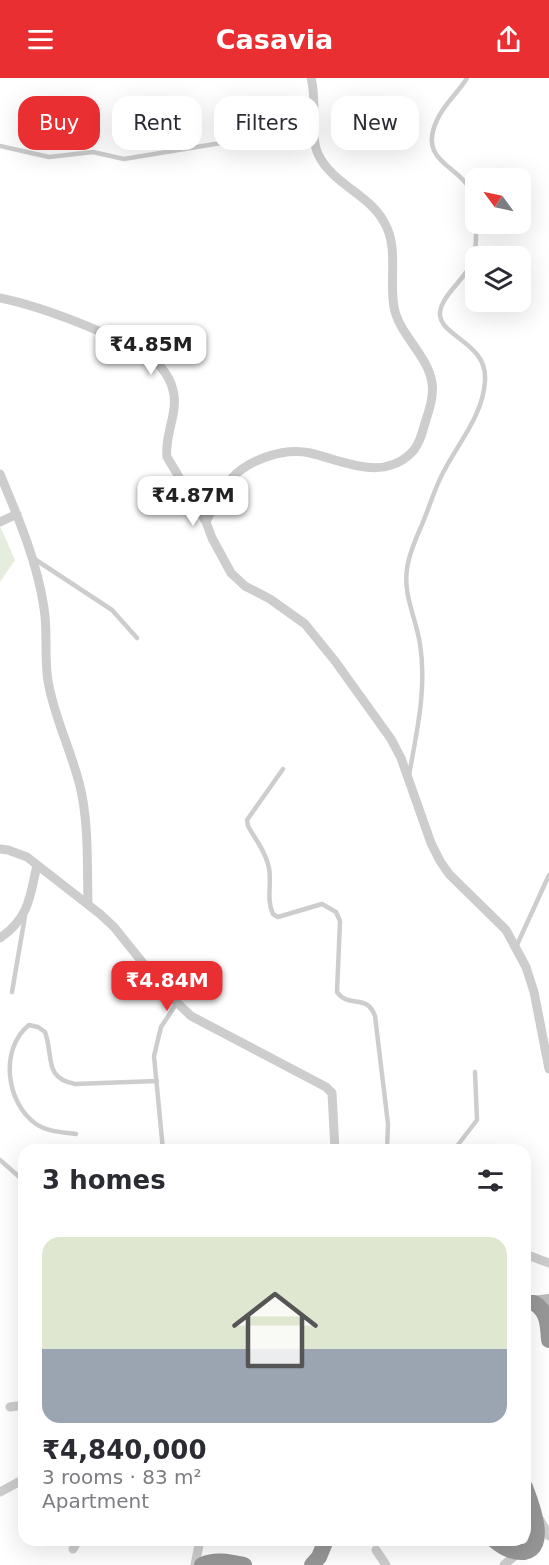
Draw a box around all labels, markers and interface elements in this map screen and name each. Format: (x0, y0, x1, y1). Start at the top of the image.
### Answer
icon: menu (24, 23, 57, 56)
icon: share (492, 23, 525, 56)
text: Casavia (216, 24, 333, 55)
chip: Buy (18, 96, 100, 150)
chip: Rent (112, 96, 202, 150)
chip: Filters (214, 96, 319, 150)
chip: New (331, 96, 419, 150)
north arrow (465, 168, 531, 234)
map controls (465, 168, 531, 312)
button: layers (465, 246, 531, 312)
pin: ₹4.85M (102, 325, 200, 376)
text: ₹4.85M (109, 332, 193, 356)
pin: ₹4.87M (144, 476, 242, 527)
text: ₹4.87M (151, 483, 235, 507)
pin: ₹4.84M (118, 961, 216, 1012)
text: ₹4.84M (125, 968, 209, 992)
icon: filters (474, 1164, 507, 1197)
text: 3 homes (42, 1165, 166, 1195)
icon: home (221, 1276, 329, 1384)
text: ₹4,840,000 (42, 1435, 206, 1465)
text: 3 rooms · 83 m² (42, 1465, 202, 1489)
text: Apartment (42, 1489, 149, 1513)

